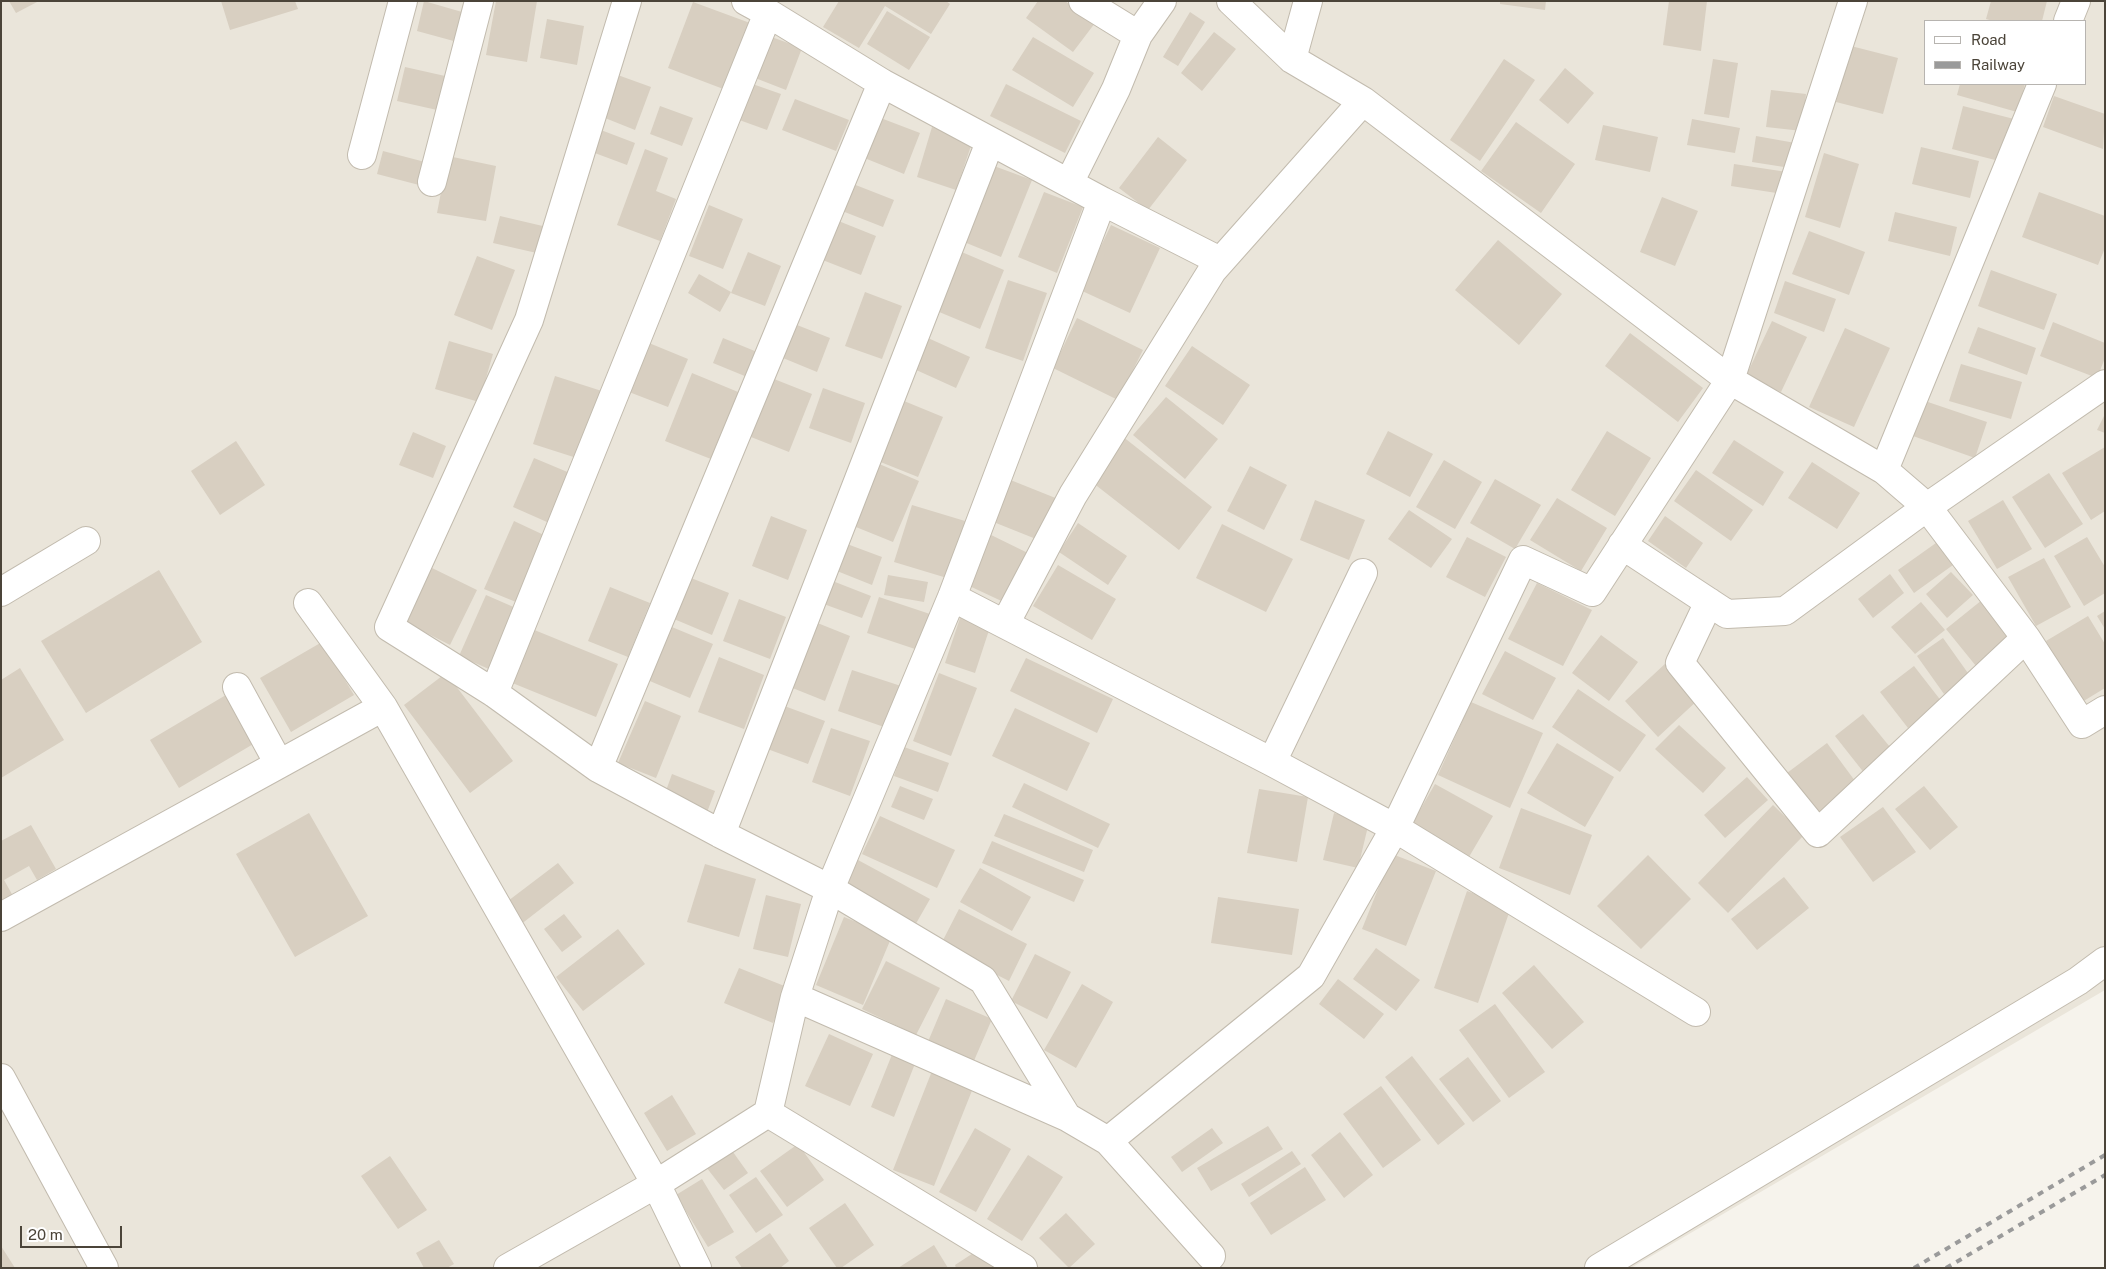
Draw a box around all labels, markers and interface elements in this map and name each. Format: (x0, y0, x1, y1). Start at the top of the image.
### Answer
legend (1924, 20, 2086, 85)
text: Road (1971, 31, 2007, 48)
text: Railway (1971, 56, 2025, 73)
scale bar (22, 1216, 125, 1248)
text: 20 m (28, 1226, 63, 1243)

